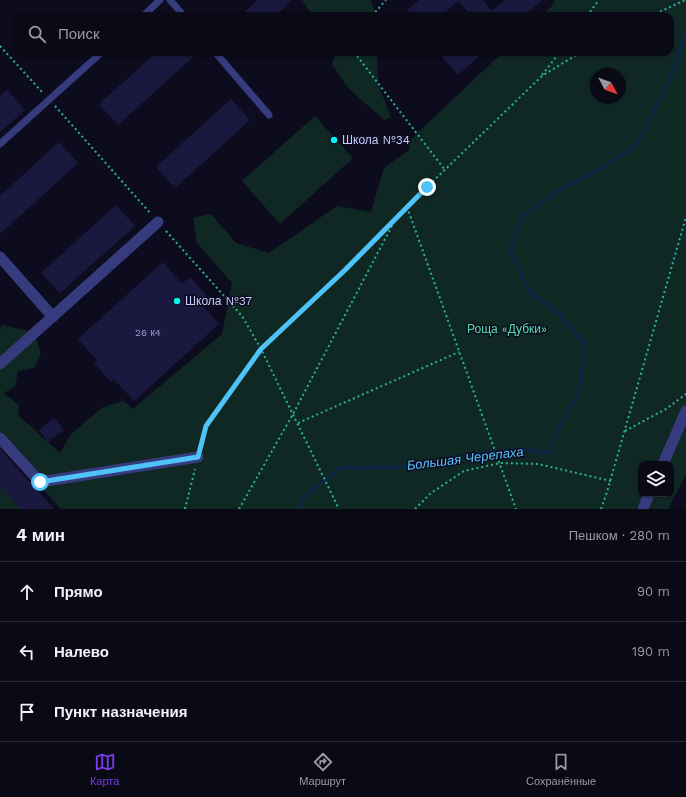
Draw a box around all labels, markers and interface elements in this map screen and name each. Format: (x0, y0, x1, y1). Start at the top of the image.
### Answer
search box (12, 12, 674, 56)
icon: search (26, 23, 48, 45)
text: Поиск (58, 25, 100, 43)
north arrow (590, 68, 626, 104)
place label: Школа №34 (342, 133, 410, 147)
marker: Школа №34 (329, 135, 339, 145)
route end (418, 178, 436, 196)
place label: Школа №37 (185, 294, 252, 308)
marker: Школа №37 (172, 296, 182, 306)
park label: Роща «Дубки» (467, 322, 547, 336)
house number: 26 к4 (135, 327, 161, 338)
water label: Большая Черепаха (406, 444, 524, 473)
map controls (638, 461, 674, 497)
button: layers (638, 461, 674, 497)
route start (31, 473, 49, 491)
text: 4 мин (16, 525, 65, 545)
text: Пешком · 280 m (569, 528, 670, 543)
icon: ahead (16, 581, 38, 603)
text: Прямо (54, 583, 103, 601)
text: 90 m (637, 584, 670, 599)
icon: left (16, 641, 38, 663)
text: Налево (54, 643, 109, 661)
text: 190 m (632, 644, 670, 659)
icon: arrive (16, 701, 38, 723)
text: Пункт назначения (54, 703, 187, 721)
tab: Карта (90, 751, 119, 788)
tab: Маршрут (299, 751, 346, 788)
tab: Сохранённые (526, 751, 596, 788)

